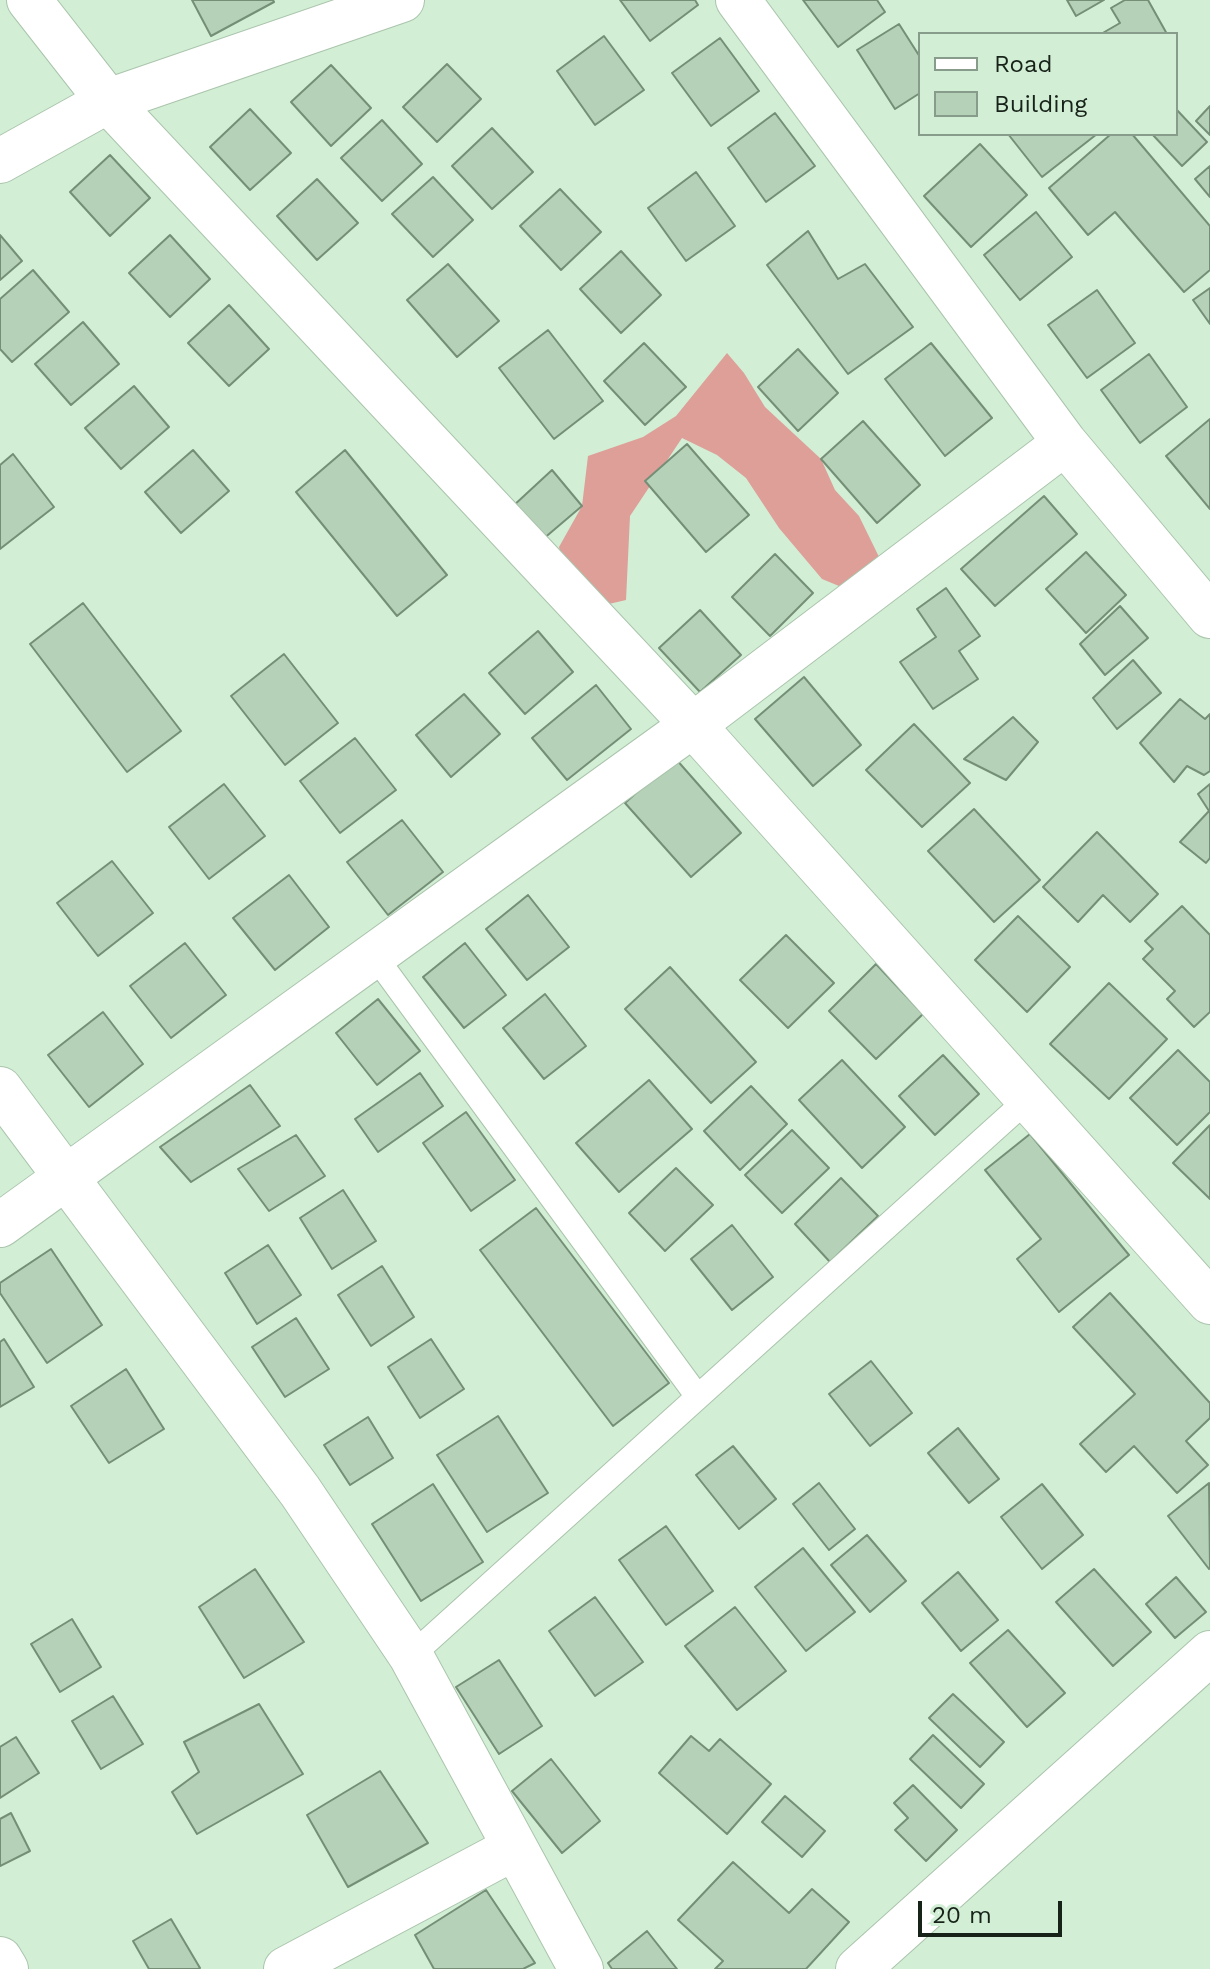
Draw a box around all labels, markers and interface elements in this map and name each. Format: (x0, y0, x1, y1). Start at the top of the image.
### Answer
legend (918, 32, 1178, 136)
text: Road (994, 50, 1053, 78)
text: Building (994, 90, 1087, 118)
scale bar (922, 1885, 1066, 1935)
text: 20 m (932, 1901, 992, 1929)

